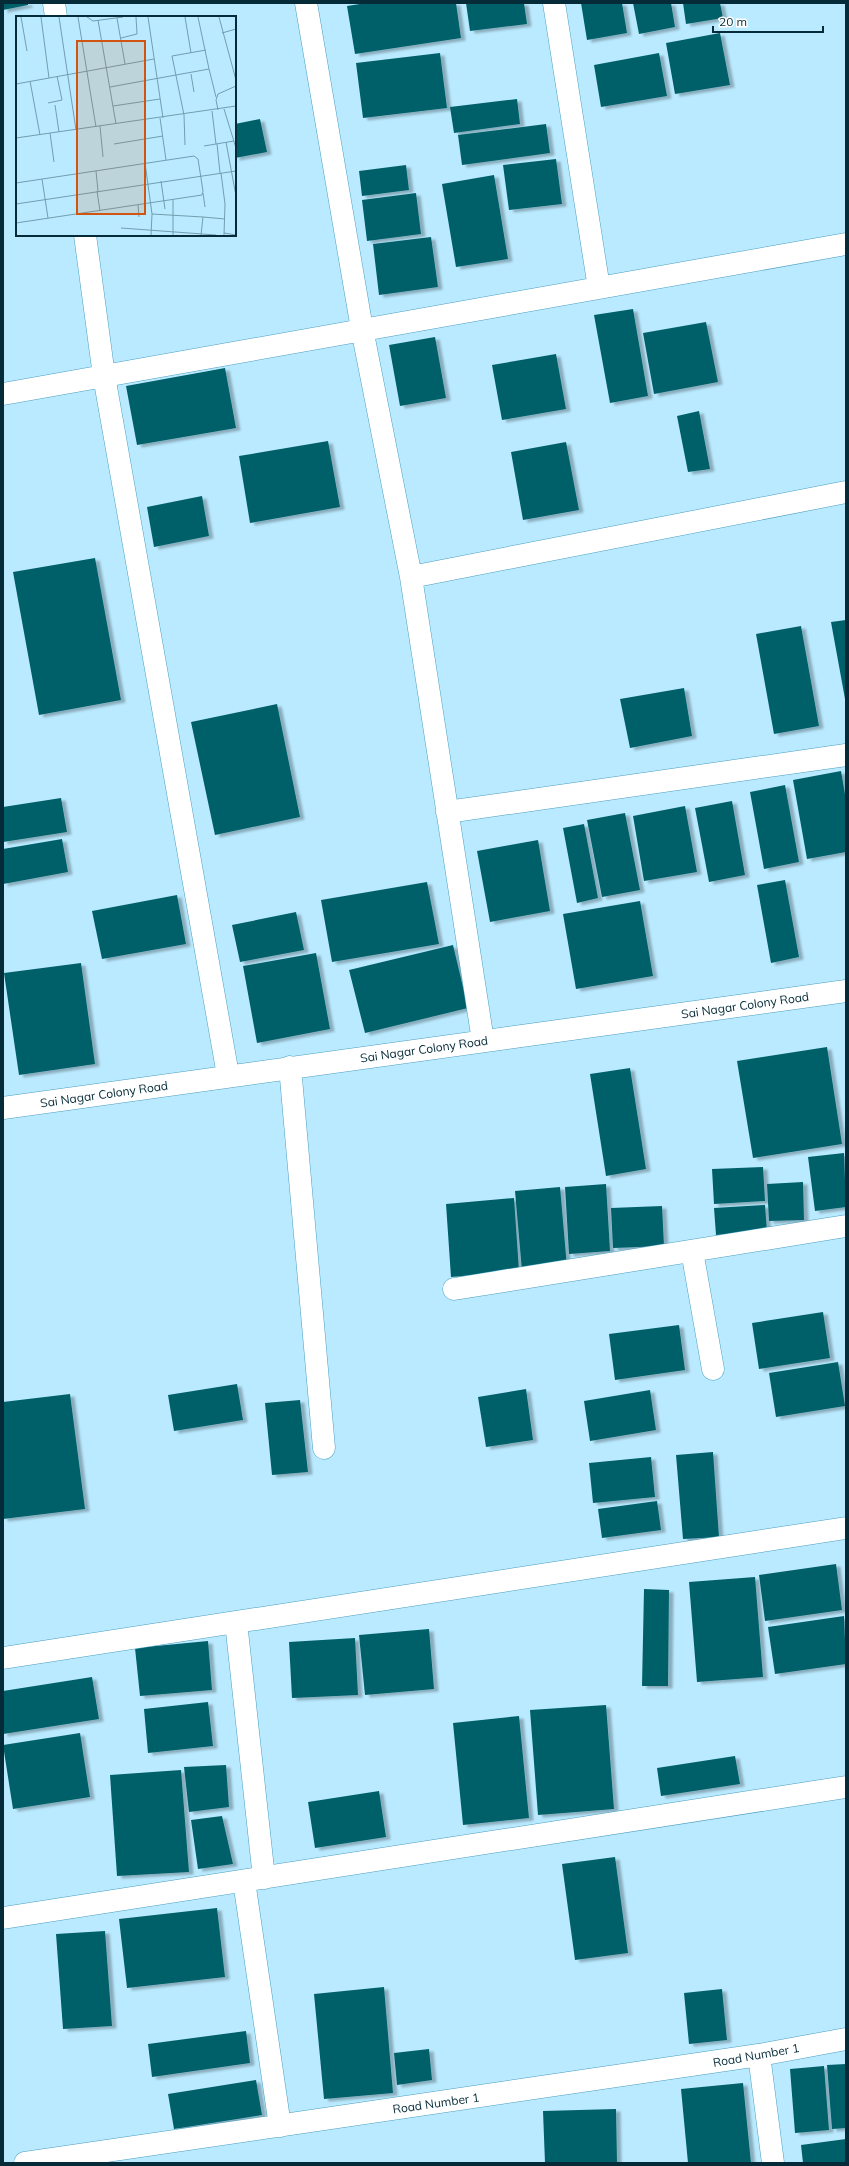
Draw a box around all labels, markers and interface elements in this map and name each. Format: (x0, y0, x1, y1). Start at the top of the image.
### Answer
scale bar (713, 8, 823, 34)
text: 20 m (719, 14, 747, 29)
inset map (16, 16, 236, 236)
street label: Sai Nagar Colony Road (680, 989, 810, 1021)
street label: Sai Nagar Colony Road (359, 1033, 489, 1065)
street label: Sai Nagar Colony Road (39, 1078, 169, 1110)
street label: Road Number 1 (712, 2040, 800, 2070)
street label: Road Number 1 (392, 2089, 480, 2117)

